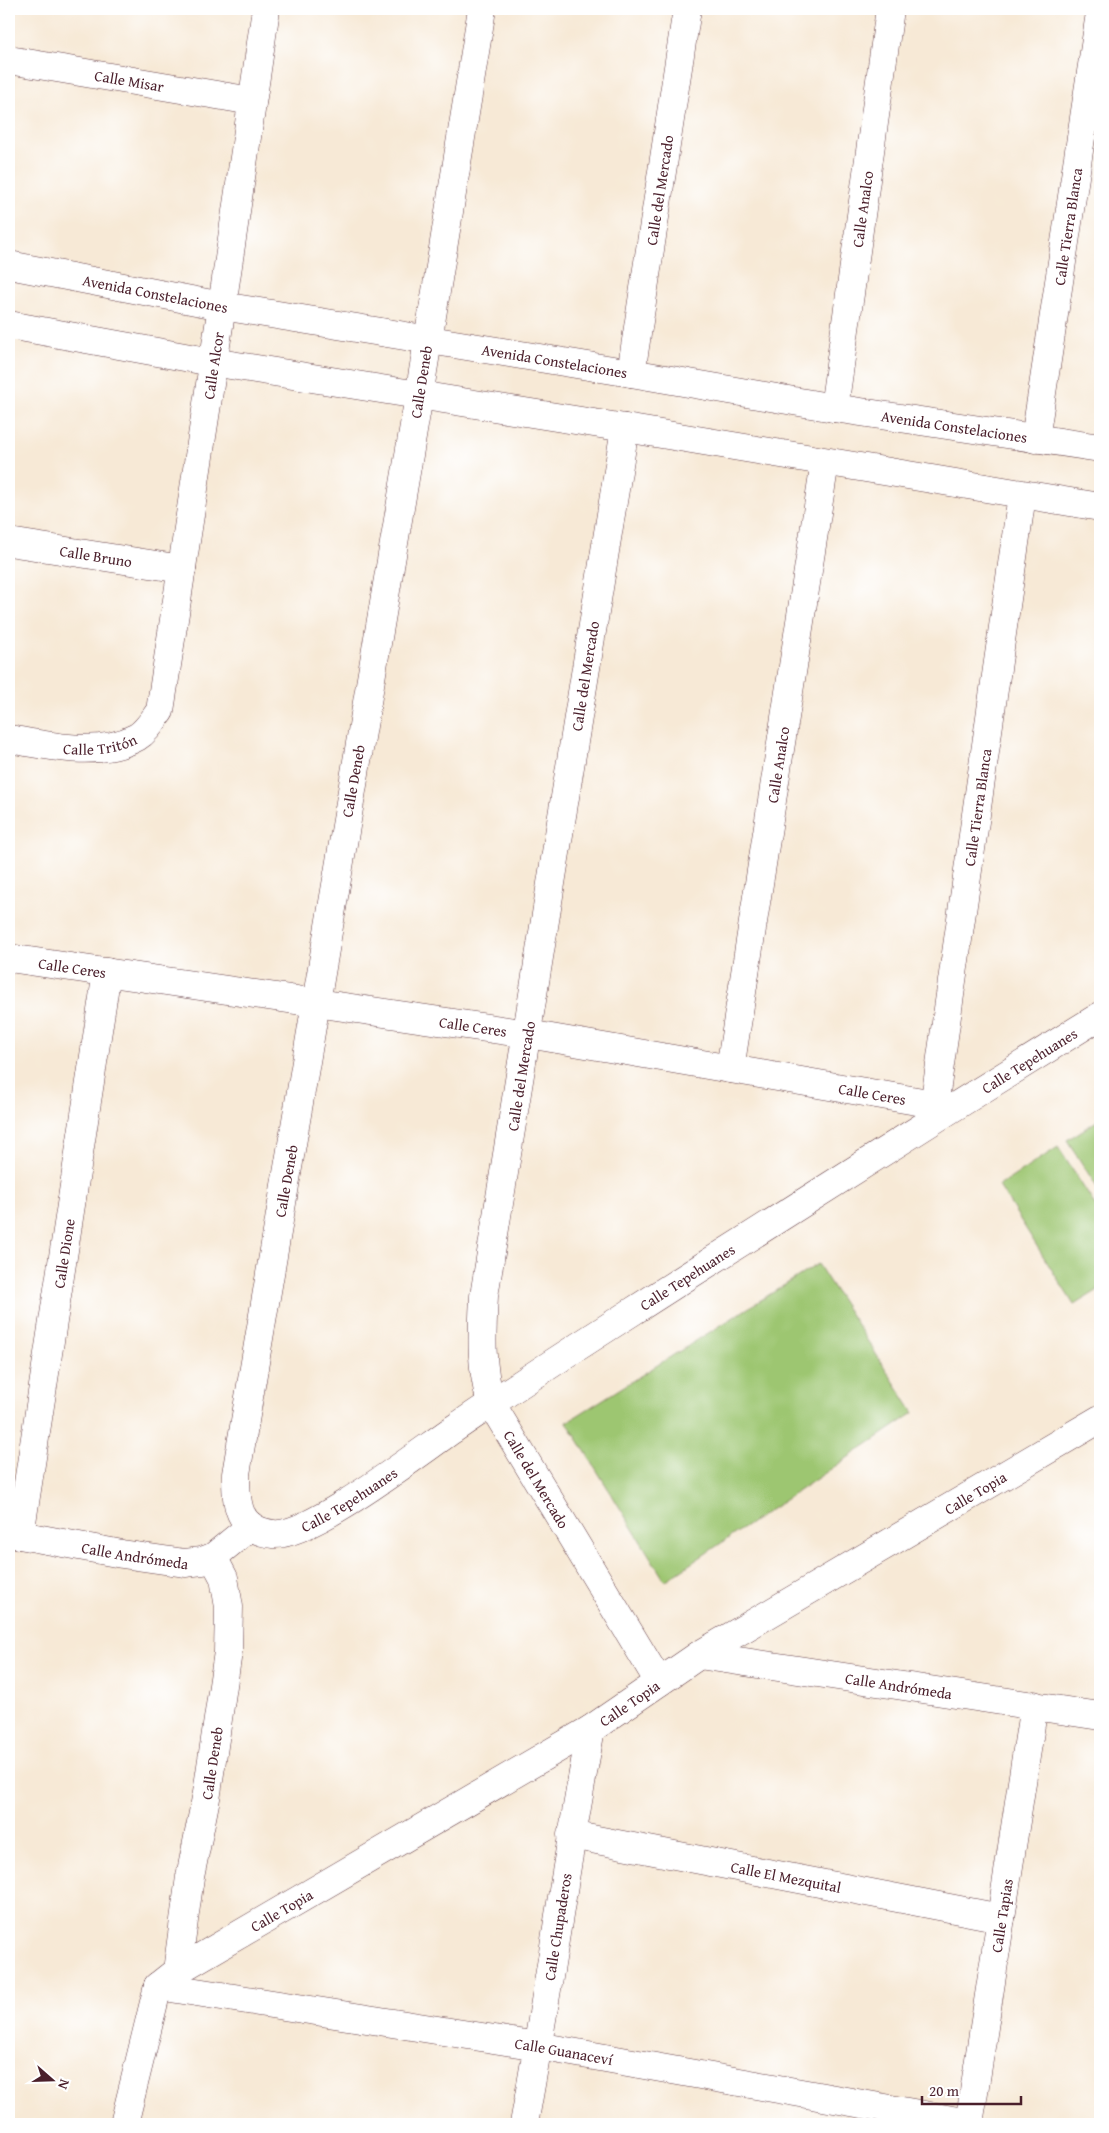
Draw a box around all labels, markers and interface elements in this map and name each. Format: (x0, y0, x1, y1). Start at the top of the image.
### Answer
street label: Calle Misar (93, 64, 165, 96)
street label: Calle del Mercado (640, 133, 678, 247)
street label: Calle Tierra Blanca (1048, 166, 1087, 287)
street label: Calle Analco (846, 169, 878, 249)
street label: Avenida Constelaciones (81, 269, 229, 317)
street label: Calle Alcor (197, 330, 228, 401)
street label: Avenida Constelaciones (480, 338, 629, 383)
street label: Calle Deneb (405, 344, 437, 420)
street label: Avenida Constelaciones (880, 405, 1029, 447)
street label: Calle Bruno (58, 540, 134, 572)
street label: Calle del Mercado (566, 619, 604, 733)
street label: Calle Analco (761, 725, 794, 804)
street label: Calle Tritón (62, 728, 141, 759)
street label: Calle Deneb (336, 743, 370, 819)
street label: Calle Tierra Blanca (958, 747, 996, 867)
street label: Calle Ceres (37, 952, 108, 983)
street label: Calle Ceres (438, 1011, 508, 1041)
street label: Calle del Mercado (502, 1019, 540, 1133)
street label: Calle Tepehuanes (977, 1022, 1081, 1098)
street label: Calle Ceres (837, 1077, 908, 1110)
street label: Calle Deneb (269, 1143, 303, 1219)
street label: Calle Dione (48, 1217, 79, 1290)
street label: Calle Tepehuanes (635, 1238, 739, 1315)
street label: Calle del Mercado (499, 1426, 575, 1533)
street label: Calle Tepehuanes (297, 1462, 401, 1537)
street label: Calle Topia (940, 1466, 1010, 1519)
street label: Calle Andrómeda (80, 1536, 190, 1574)
street label: Calle Andrómeda (844, 1667, 954, 1704)
street label: Calle Topia (595, 1675, 664, 1731)
street label: Calle Deneb (195, 1725, 227, 1801)
street label: Calle El Mezquital (729, 1856, 843, 1897)
street label: Calle Chupaderos (538, 1871, 576, 1982)
street label: Calle Tapias (985, 1877, 1017, 1954)
street label: Calle Topia (246, 1884, 316, 1937)
street label: Calle Guanaceví (513, 2032, 615, 2070)
north arrow (28, 2056, 78, 2106)
scale bar (922, 2073, 1020, 2105)
text: N (53, 2077, 75, 2093)
text: 20 m (929, 2080, 960, 2101)

